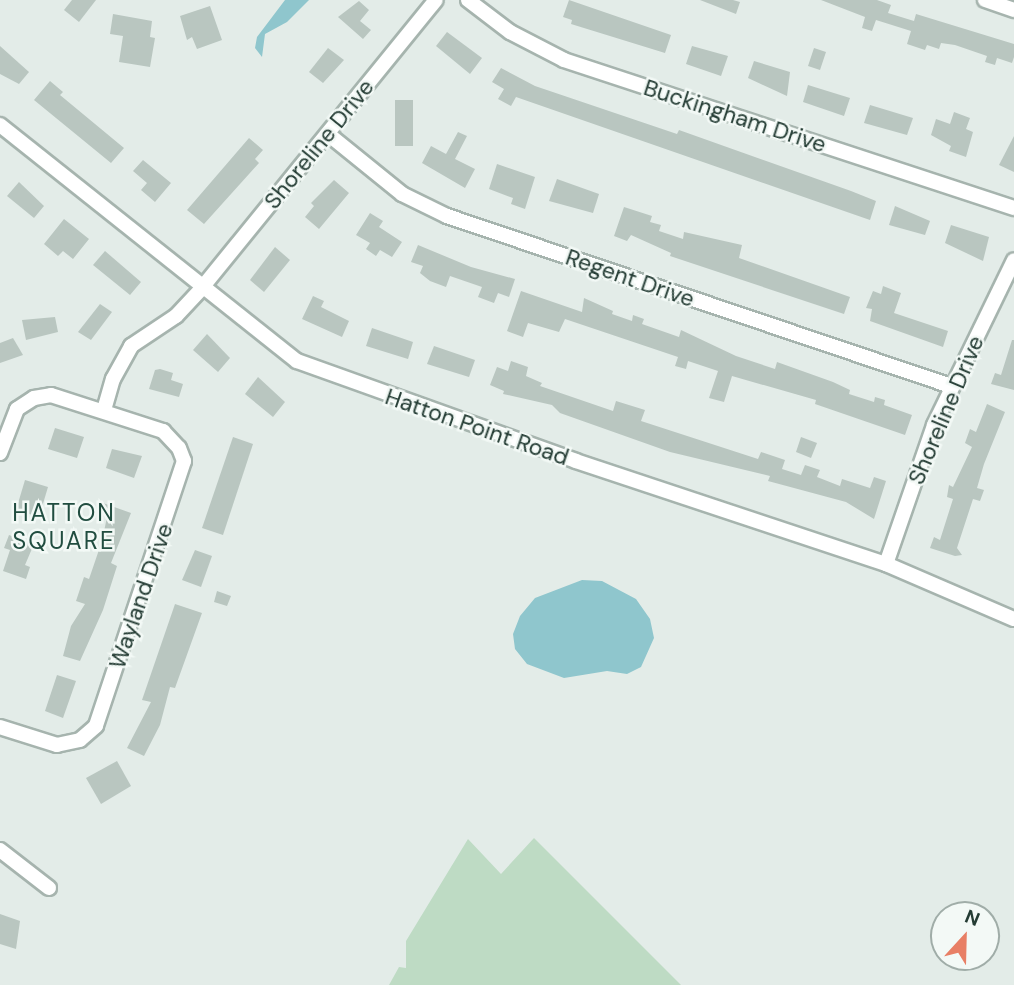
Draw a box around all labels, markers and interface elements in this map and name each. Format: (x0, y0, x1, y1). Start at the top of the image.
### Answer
street label: Buckingham Drive (640, 73, 830, 159)
street label: Shoreline Drive (258, 74, 380, 214)
street label: Regent Drive (562, 243, 698, 313)
street label: Shoreline Drive (902, 332, 990, 488)
street label: Hatton Point Road (382, 383, 572, 471)
district label: HATTON SQUARE (13, 499, 115, 555)
street label: Wayland Drive (103, 520, 179, 672)
north arrow (930, 901, 1000, 971)
text: N (961, 904, 983, 932)

